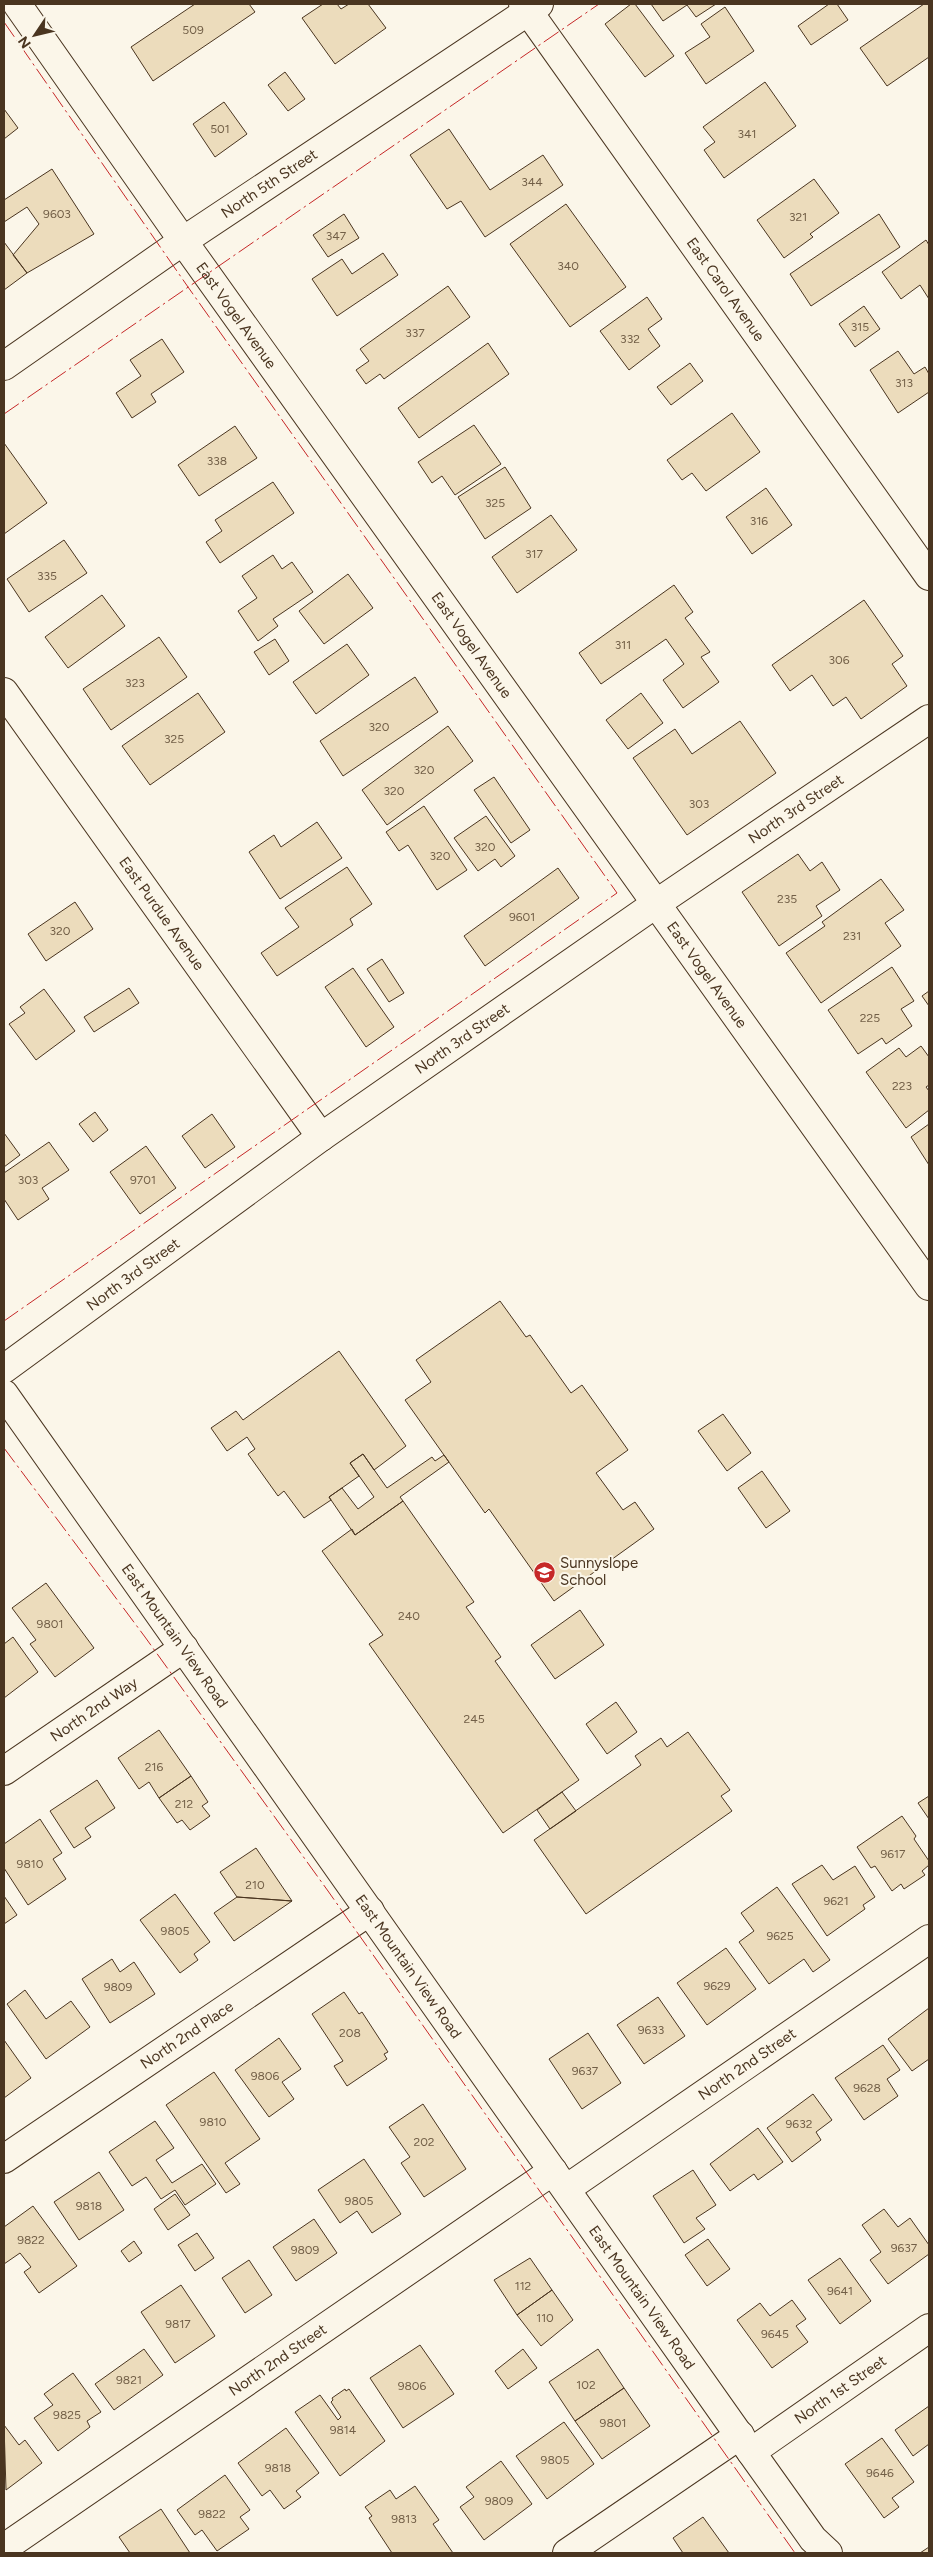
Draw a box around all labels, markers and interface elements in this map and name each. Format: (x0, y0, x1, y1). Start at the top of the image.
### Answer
north arrow (10, 10, 60, 60)
house number: 509 (182, 23, 204, 37)
text: N (15, 33, 35, 51)
house number: 501 (210, 122, 230, 136)
house number: 341 (738, 127, 756, 141)
street label: North 5th Street (218, 145, 321, 222)
house number: 344 (521, 175, 543, 189)
house number: 9603 (43, 207, 71, 221)
house number: 321 (789, 210, 807, 224)
house number: 347 (326, 229, 347, 243)
street label: East Carol Avenue (683, 234, 769, 345)
street label: East Vogel Avenue (192, 259, 280, 372)
house number: 340 (557, 259, 579, 273)
house number: 315 (851, 320, 869, 334)
house number: 337 (405, 326, 425, 340)
house number: 332 (620, 332, 640, 346)
house number: 313 (895, 376, 913, 390)
house number: 338 (207, 454, 227, 468)
house number: 325 (485, 496, 505, 510)
house number: 316 (750, 514, 768, 528)
house number: 317 (525, 547, 544, 561)
house number: 335 (37, 569, 57, 583)
street label: East Vogel Avenue (428, 589, 516, 702)
house number: 311 (615, 638, 631, 652)
house number: 306 (828, 653, 850, 667)
house number: 323 (125, 676, 145, 690)
house number: 320 (369, 720, 390, 734)
house number: 325 (164, 732, 184, 746)
house number: 320 (414, 763, 435, 777)
street label: North 3rd Street (745, 770, 847, 848)
house number: 320 (384, 784, 405, 798)
house number: 303 (689, 797, 709, 811)
house number: 320 (475, 840, 496, 854)
house number: 320 (430, 849, 451, 863)
street label: East Purdue Avenue (115, 853, 208, 974)
house number: 235 (777, 892, 797, 906)
house number: 9601 (509, 910, 535, 924)
street label: East Vogel Avenue (663, 918, 751, 1031)
house number: 320 (50, 924, 71, 938)
house number: 231 (843, 929, 861, 943)
street label: North 3rd Street (412, 999, 513, 1078)
house number: 225 (860, 1011, 880, 1025)
house number: 223 (892, 1079, 912, 1093)
house number: 303 (18, 1173, 38, 1187)
house number: 9701 (130, 1173, 156, 1187)
street label: North 3rd Street (83, 1234, 183, 1315)
place label: Sunnyslope School (560, 1554, 638, 1589)
street label: East Mountain View Road (118, 1560, 232, 1711)
school or university icon: Sunnyslope School (532, 1560, 556, 1584)
house number: 240 (398, 1609, 420, 1623)
house number: 9801 (37, 1617, 63, 1631)
street label: North 2nd Way (47, 1673, 141, 1746)
house number: 245 (463, 1712, 485, 1726)
house number: 216 (145, 1760, 163, 1774)
house number: 212 (175, 1797, 193, 1811)
house number: 9617 (881, 1847, 906, 1861)
house number: 9810 (17, 1857, 44, 1871)
house number: 210 (245, 1878, 265, 1892)
street label: East Mountain View Road (351, 1891, 465, 2042)
house number: 9621 (823, 1894, 849, 1908)
house number: 9805 (161, 1924, 189, 1938)
house number: 9625 (766, 1929, 794, 1943)
house number: 9629 (703, 1979, 731, 1993)
house number: 9809 (104, 1980, 133, 1994)
street label: North 2nd Place (137, 1997, 237, 2073)
house number: 9633 (638, 2023, 664, 2037)
street label: North 2nd Street (695, 2024, 800, 2104)
house number: 208 (339, 2026, 361, 2040)
house number: 9637 (572, 2064, 599, 2078)
house number: 9806 (251, 2069, 280, 2083)
house number: 9628 (853, 2081, 881, 2095)
house number: 9810 (200, 2115, 227, 2129)
house number: 9632 (786, 2117, 812, 2131)
house number: 202 (413, 2135, 435, 2149)
house number: 9805 (345, 2194, 373, 2208)
house number: 9818 (76, 2199, 102, 2213)
street label: East Mountain View Road (585, 2222, 699, 2373)
house number: 9822 (17, 2233, 45, 2247)
house number: 9637 (891, 2241, 918, 2255)
house number: 9809 (291, 2243, 320, 2257)
house number: 112 (515, 2279, 531, 2293)
house number: 9641 (827, 2284, 853, 2298)
house number: 110 (536, 2311, 554, 2325)
house number: 9817 (165, 2317, 191, 2331)
street label: North 2nd Street (225, 2320, 330, 2400)
house number: 9645 (761, 2327, 789, 2341)
street label: North 1st Street (791, 2351, 890, 2428)
house number: 9821 (116, 2373, 142, 2387)
house number: 102 (576, 2378, 596, 2392)
house number: 9806 (398, 2379, 427, 2393)
house number: 9825 (53, 2408, 81, 2422)
house number: 9801 (600, 2416, 626, 2430)
house number: 9814 (330, 2423, 357, 2437)
house number: 9805 (541, 2453, 569, 2467)
house number: 9818 (265, 2461, 291, 2475)
house number: 9646 (866, 2466, 894, 2480)
house number: 9809 (485, 2494, 514, 2508)
house number: 9822 (198, 2507, 226, 2521)
house number: 9813 (391, 2512, 417, 2526)

